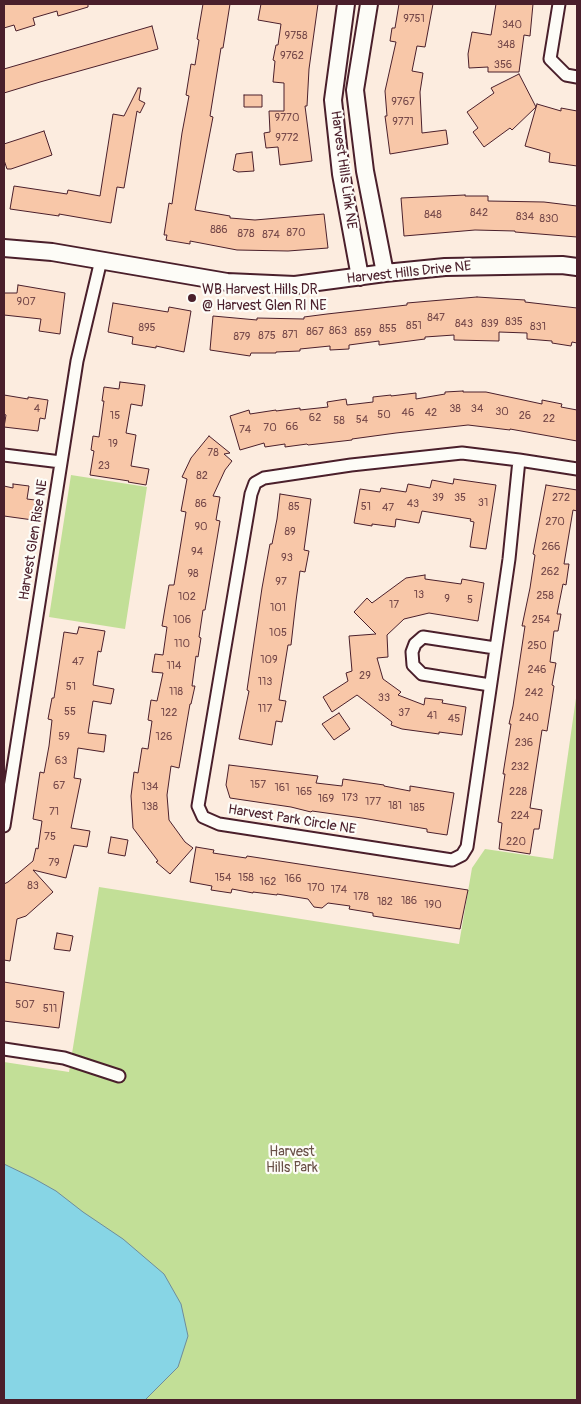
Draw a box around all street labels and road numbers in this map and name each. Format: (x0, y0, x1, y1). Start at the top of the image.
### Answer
street label: Harvest Hills Link NE (326, 110, 360, 230)
street label: Harvest Hills Drive NE (346, 258, 472, 288)
street label: Harvest Glen Rise NE (16, 478, 52, 602)
street label: Harvest Park Circle NE (227, 802, 357, 838)

